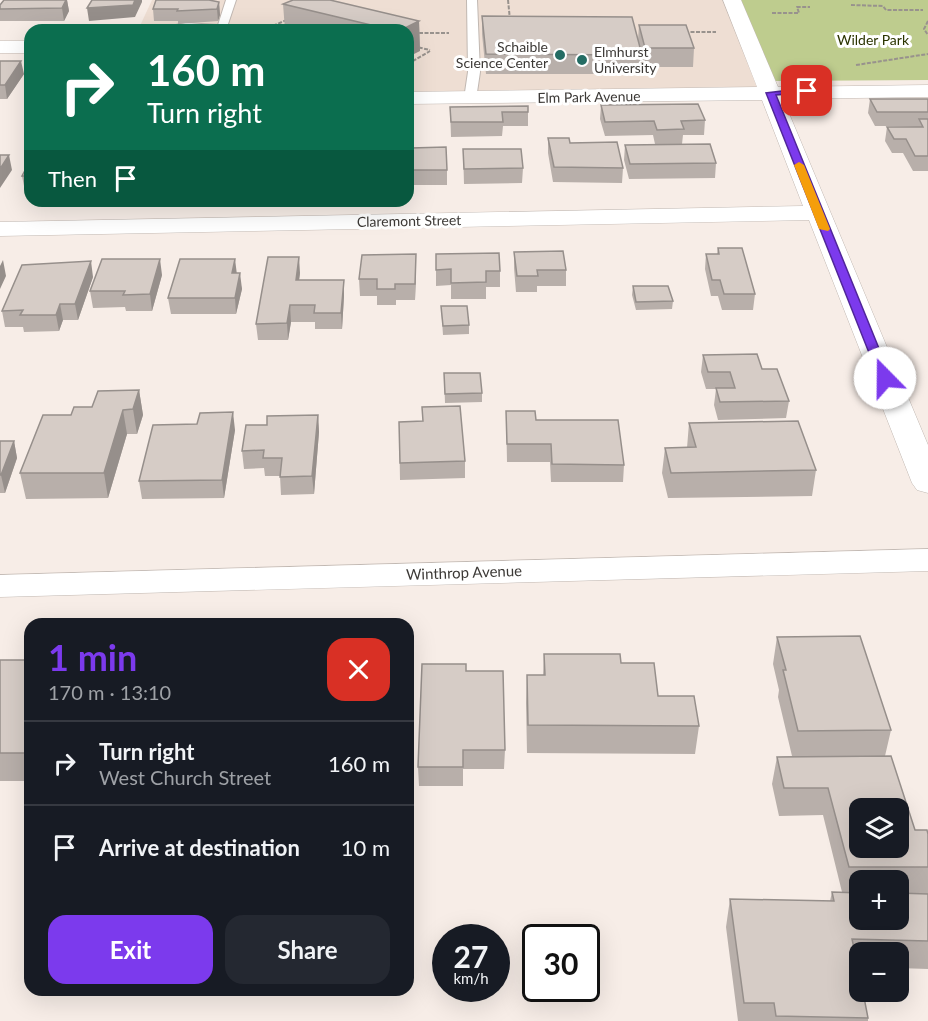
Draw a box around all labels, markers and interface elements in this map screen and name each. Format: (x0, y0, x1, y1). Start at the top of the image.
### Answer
park label: Wilder Park (837, 31, 910, 48)
place label: Schaible Science Center (456, 38, 548, 71)
place label: Elmhurst University (594, 43, 657, 76)
text: 160 m (147, 45, 265, 95)
icon: right (48, 48, 126, 126)
marker: Schaible Science Center (553, 48, 567, 62)
marker: Elmhurst University (575, 53, 589, 67)
pin (781, 65, 832, 116)
icon: arrive (790, 74, 823, 107)
street label: Elm Park Avenue (537, 87, 641, 106)
text: Turn right (147, 96, 262, 129)
icon: arrive (109, 162, 142, 195)
text: Then (48, 165, 97, 192)
street label: Claremont Street (357, 211, 461, 230)
position arrow (853, 346, 917, 410)
street label: Winthrop Avenue (406, 561, 522, 583)
text: 1 min (48, 635, 137, 679)
button: close (327, 638, 390, 701)
text: 170 m · 13:10 (48, 680, 171, 704)
text: Turn right (99, 738, 194, 765)
icon: right (48, 747, 81, 780)
text: 160 m (328, 750, 390, 777)
text: West Church Street (99, 765, 271, 789)
map controls (849, 798, 909, 1002)
button: layers (849, 798, 909, 858)
icon: arrive (48, 831, 81, 864)
text: Arrive at destination (99, 834, 300, 861)
text: 10 m (341, 834, 390, 861)
button: + (849, 870, 909, 930)
button: Exit (48, 915, 213, 984)
button: Share (225, 915, 390, 984)
speed limit sign: 30 (522, 924, 600, 1002)
text: 27 (454, 938, 488, 974)
button: − (849, 942, 909, 1002)
text: km/h (453, 969, 489, 987)

